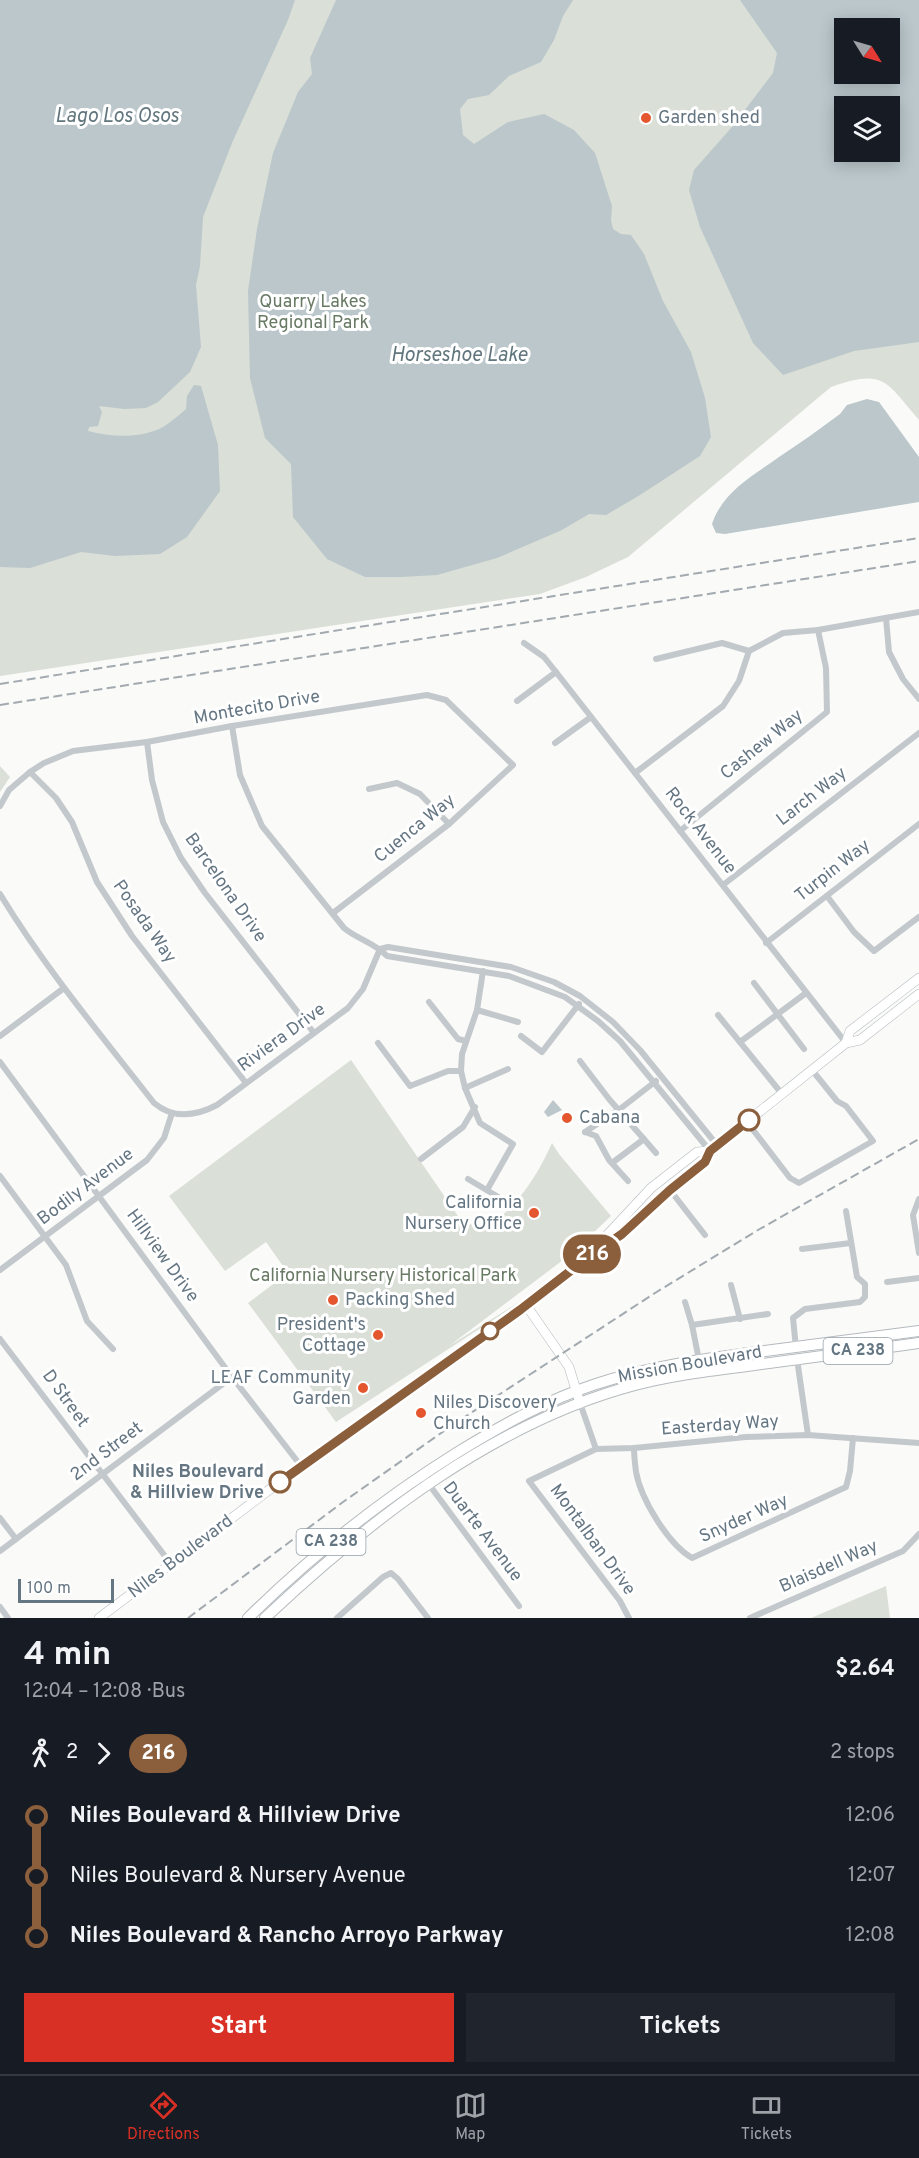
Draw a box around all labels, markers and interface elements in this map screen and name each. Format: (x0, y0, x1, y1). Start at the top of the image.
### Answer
north arrow (834, 18, 900, 84)
map controls (834, 18, 900, 162)
button: layers (834, 96, 900, 162)
water label: Lago Los Osos (55, 104, 180, 130)
place label: Garden shed (658, 107, 760, 130)
marker: Garden shed (639, 111, 653, 125)
park label: Quarry Lakes Regional Park (257, 291, 369, 335)
water label: Horseshoe Lake (391, 343, 528, 369)
street label: Montecito Drive (192, 686, 322, 730)
street label: Cashew Way (716, 705, 808, 785)
street label: Larch Way (772, 762, 852, 832)
street label: Rock Avenue (659, 783, 741, 879)
street label: Cuenca Way (370, 789, 460, 869)
street label: Barcelona Drive (179, 829, 271, 947)
street label: Turpin Way (791, 834, 875, 908)
street label: Posada Way (107, 876, 181, 968)
street label: Riviera Drive (234, 998, 330, 1078)
place label: Cabana (579, 1107, 640, 1130)
unlabelled marker (738, 1109, 760, 1131)
marker: Cabana (560, 1111, 574, 1125)
street label: Bodily Avenue (33, 1143, 139, 1231)
place label: California Nursery Office (404, 1192, 522, 1236)
street label: Hillview Drive (120, 1205, 204, 1307)
marker: California Nursery Office (527, 1206, 541, 1220)
line badge: 216 (558, 1234, 626, 1274)
text: 216 (575, 1241, 609, 1268)
park label: California Nursery Historical Park (249, 1265, 517, 1288)
place label: Packing Shed (345, 1289, 455, 1312)
marker: Packing Shed (326, 1293, 340, 1307)
place label: President's Cottage (277, 1314, 366, 1358)
unlabelled marker (481, 1322, 499, 1340)
marker: President's Cottage (371, 1328, 385, 1342)
road number: CA 238 (824, 1338, 892, 1364)
street label: Mission Boulevard (616, 1341, 764, 1389)
street label: D Street (36, 1366, 94, 1432)
place label: LEAF Community Garden (210, 1367, 351, 1411)
marker: LEAF Community Garden (356, 1381, 370, 1395)
place label: Niles Discovery Church (433, 1392, 557, 1436)
marker: Niles Discovery Church (414, 1406, 428, 1420)
street label: Easterday Way (660, 1410, 780, 1442)
street label: 2nd Street (66, 1417, 148, 1487)
place label: Niles Boulevard & Hillview Drive (130, 1461, 264, 1505)
marker: Niles Boulevard & Hillview Drive (269, 1471, 291, 1493)
street label: Duarte Avenue (437, 1477, 527, 1587)
street label: Montalban Drive (544, 1480, 640, 1600)
street label: Snyder Way (696, 1489, 792, 1549)
street label: Niles Boulevard (124, 1510, 238, 1604)
road number: CA 238 (296, 1529, 366, 1555)
street label: Blaisdell Way (776, 1535, 882, 1599)
scale bar (18, 1576, 114, 1604)
text: 100 m (27, 1579, 71, 1599)
text: 4 min (24, 1635, 111, 1677)
text: $2.64 (835, 1656, 895, 1683)
text: 12:04 – 12:08 · Bus (24, 1679, 185, 1705)
icon: walk (24, 1737, 57, 1770)
icon: forward (87, 1737, 120, 1770)
text: 2 (66, 1740, 78, 1766)
text: 216 (141, 1740, 175, 1767)
text: 2 stops (830, 1740, 895, 1766)
text: Niles Boulevard & Hillview Drive (70, 1803, 401, 1830)
text: 12:06 (846, 1803, 895, 1829)
text: Niles Boulevard & Nursery Avenue (70, 1863, 406, 1890)
text: 12:07 (848, 1863, 895, 1889)
text: Niles Boulevard & Rancho Arroyo Parkway (70, 1923, 503, 1950)
text: 12:08 (846, 1923, 895, 1949)
button: Start (24, 1993, 454, 2062)
button: Tickets (466, 1993, 895, 2062)
tab: Directions (127, 2089, 200, 2145)
tab: Map (454, 2089, 487, 2145)
tab: Tickets (741, 2089, 792, 2145)

